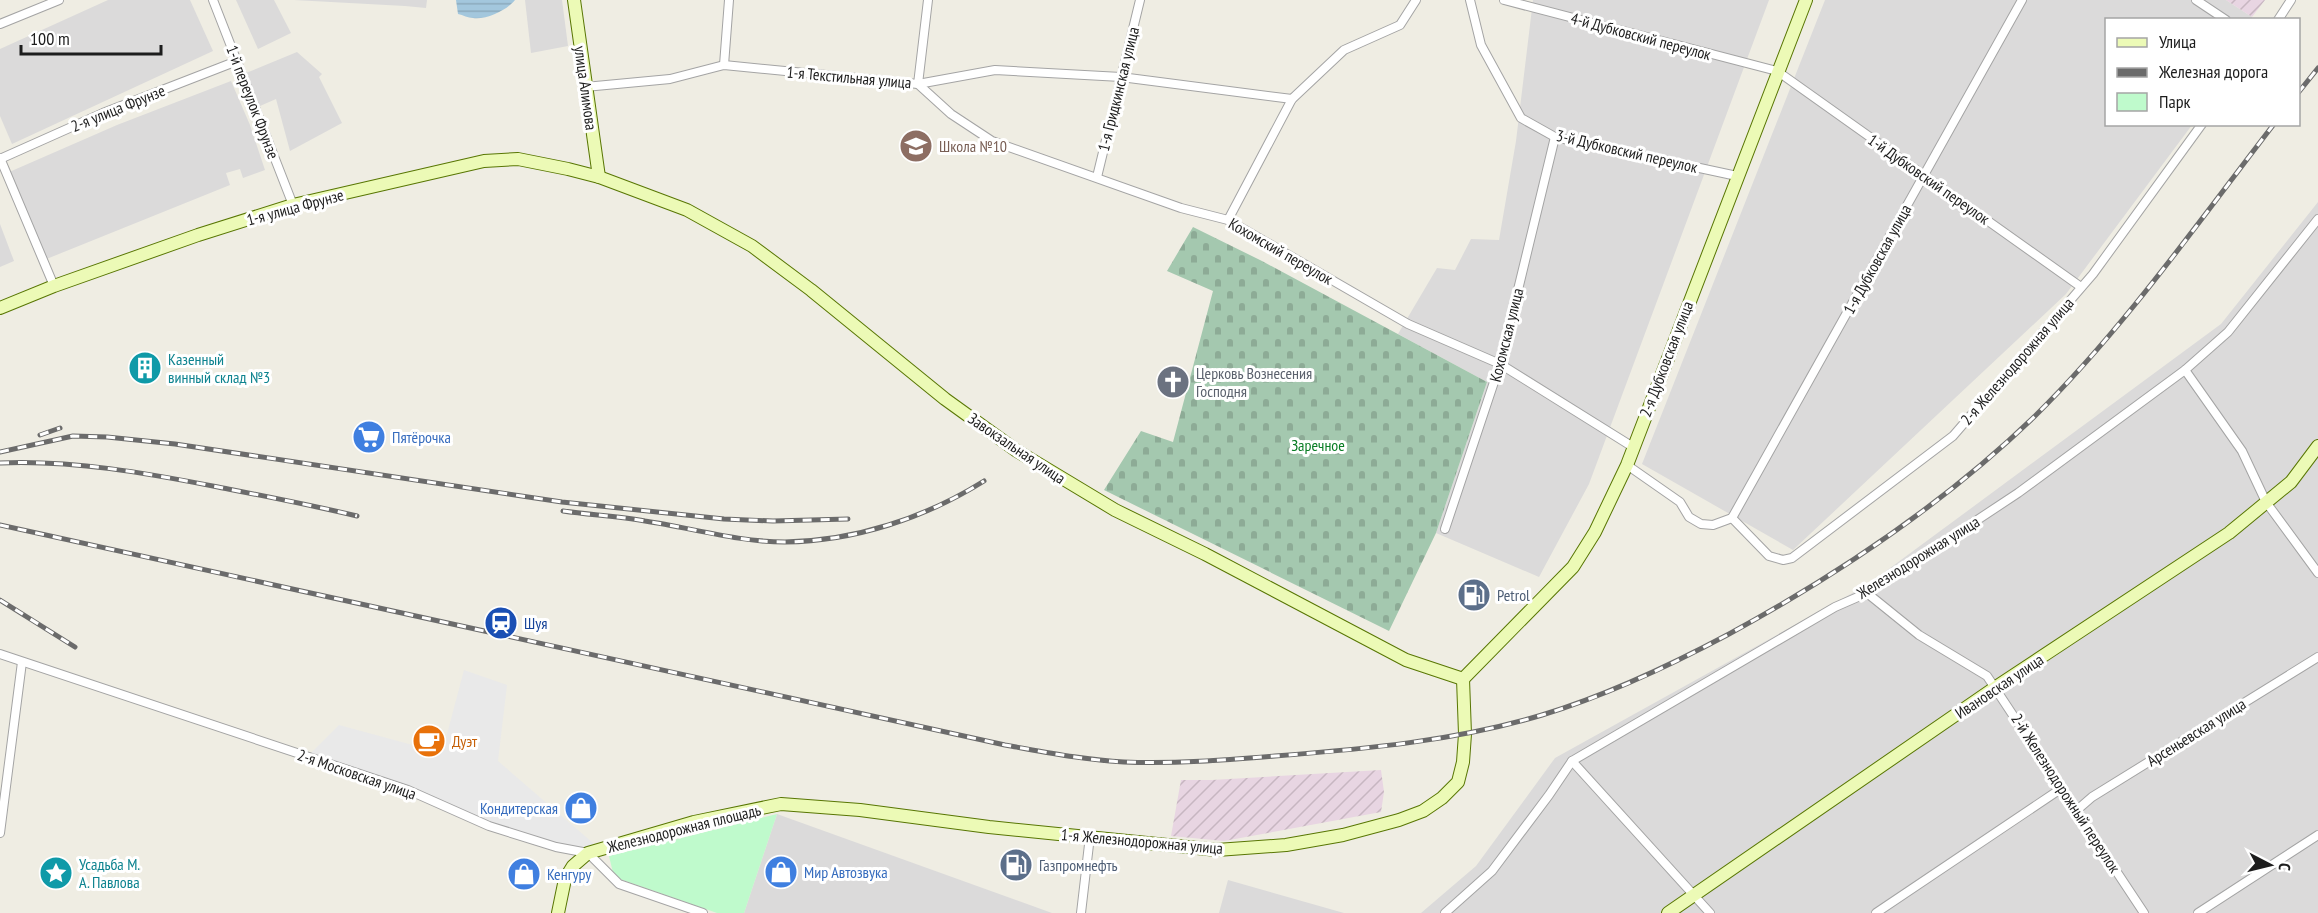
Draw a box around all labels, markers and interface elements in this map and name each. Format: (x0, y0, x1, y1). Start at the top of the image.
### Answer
street label: 4-й Дубковский переулок (1569, 8, 1714, 65)
scale bar (21, 18, 160, 56)
legend (2105, 18, 2300, 126)
street label: 1-я Гридкинская улица (1093, 25, 1143, 153)
text: 100 m (30, 27, 70, 50)
text: Улица (2159, 30, 2196, 53)
street label: 1-й переулок Фрунзе (222, 42, 284, 162)
street label: улица Алимова (570, 45, 602, 131)
text: Железная дорога (2158, 60, 2268, 83)
street label: 1-я Текстильная улица (786, 62, 912, 92)
street label: 2-я улица Фрунзе (68, 80, 168, 136)
text: Парк (2159, 90, 2190, 113)
street label: 3-й Дубковский переулок (1554, 125, 1700, 177)
school or university icon: Школа №10 (898, 128, 934, 164)
street label: 1-й Дубковский переулок (1864, 129, 1994, 229)
place label: Школа №10 (939, 136, 1007, 156)
street label: 1-я улица Фрунзе (244, 184, 346, 230)
street label: 1-я Дубковская улица (1839, 201, 1915, 317)
street label: Кохомский переулок (1225, 213, 1337, 289)
street label: Кохомская улица (1485, 286, 1527, 384)
street label: 2-я Железнодорожная улица (1956, 293, 2078, 429)
street label: 2-я Дубковская улица (1635, 298, 1697, 420)
place label: Казенный винный склад №3 (168, 349, 270, 387)
building icon: Казенный винный склад №3 (127, 350, 163, 386)
place label: Церковь Вознесения Господня (1196, 363, 1312, 401)
church icon: Церковь Вознесения Господня (1155, 364, 1191, 400)
street label: Завокзальная улица (965, 408, 1069, 488)
supermarket icon: Пятёрочка (351, 419, 387, 455)
place label: Пятёрочка (392, 427, 451, 447)
park label: Заречное (1291, 435, 1345, 455)
street label: Железнодорожная улица (1852, 511, 1983, 603)
fuel station icon: Petrol (1456, 577, 1492, 613)
place label: Petrol (1497, 585, 1530, 605)
station icon: Шуя (483, 605, 519, 641)
place label: Шуя (524, 613, 547, 633)
street label: Ивановская улица (1951, 649, 2047, 723)
street label: Арсеньевская улица (2143, 694, 2249, 770)
street label: 2-й Железнодорожный переулок (2007, 710, 2125, 877)
cafe icon: Дуэт (411, 723, 447, 759)
place label: Дуэт (452, 731, 478, 751)
street label: 2-я Московская улица (295, 744, 419, 804)
shop icon: Кондитерская (563, 790, 599, 826)
place label: Кондитерская (480, 798, 558, 818)
street label: Железнодорожная площадь (604, 799, 763, 857)
street label: 1-я Железнодорожная улица (1060, 824, 1224, 858)
north arrow (2240, 835, 2300, 895)
fuel station icon: Газпромнефть (998, 847, 1034, 883)
place label: Усадьба М. А. Павлова (79, 854, 140, 892)
shop icon: Мир Автозвука (763, 854, 799, 890)
place icon: Усадьба М. А. Павлова (38, 855, 74, 891)
place label: Газпромнефть (1039, 855, 1118, 875)
shop icon: Кенгуру (506, 856, 542, 892)
place label: Мир Автозвука (804, 862, 888, 882)
text: С (2274, 862, 2295, 872)
place label: Кенгуру (547, 864, 591, 884)

